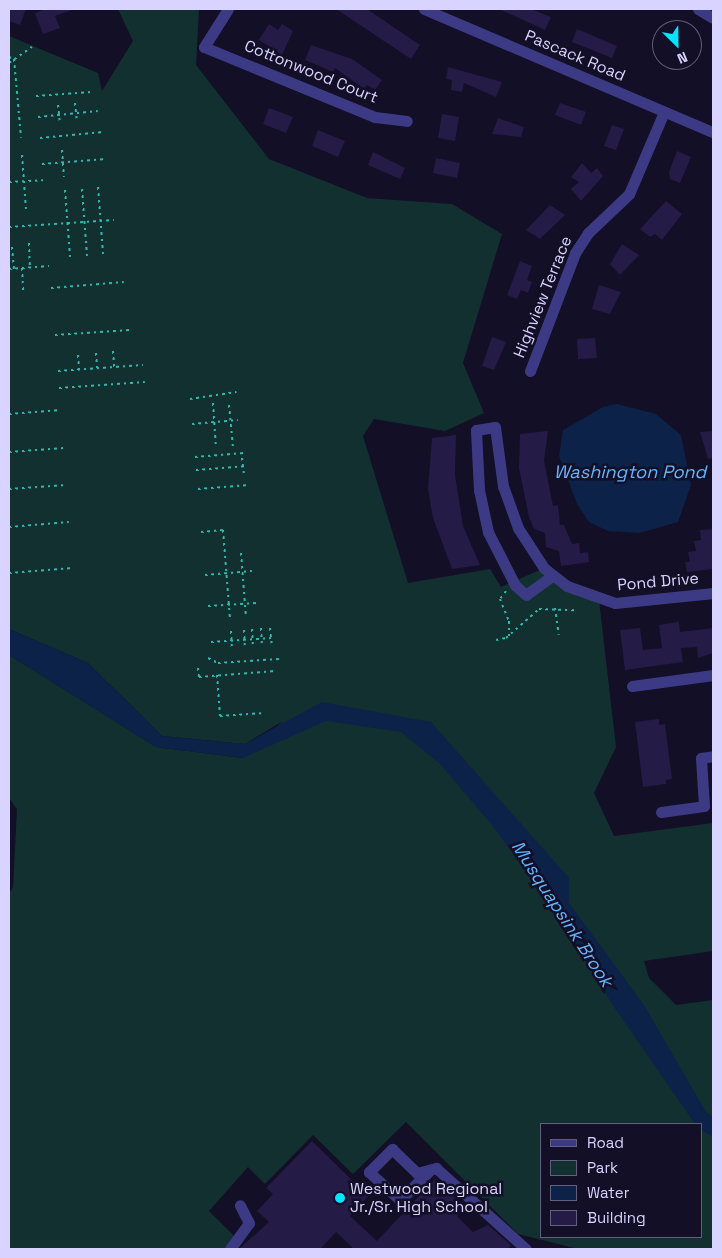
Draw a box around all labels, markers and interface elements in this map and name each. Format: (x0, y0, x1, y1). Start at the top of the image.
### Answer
north arrow (652, 20, 702, 70)
street label: Pascack Road (522, 26, 628, 86)
street label: Cottonwood Court (241, 36, 381, 108)
text: N (675, 48, 690, 68)
street label: Highview Terrace (510, 233, 576, 361)
water label: Washington Pond (554, 461, 706, 483)
street label: Pond Drive (616, 569, 700, 595)
water label: Musquapsink Brook (507, 837, 617, 991)
legend (540, 1123, 702, 1238)
text: Road (587, 1133, 624, 1152)
text: Park (587, 1158, 618, 1177)
place label: Westwood Regional Jr./Sr. High School (350, 1179, 502, 1217)
text: Water (587, 1183, 629, 1202)
marker: Westwood Regional Jr./Sr. High School (334, 1192, 346, 1204)
text: Building (587, 1208, 646, 1227)

